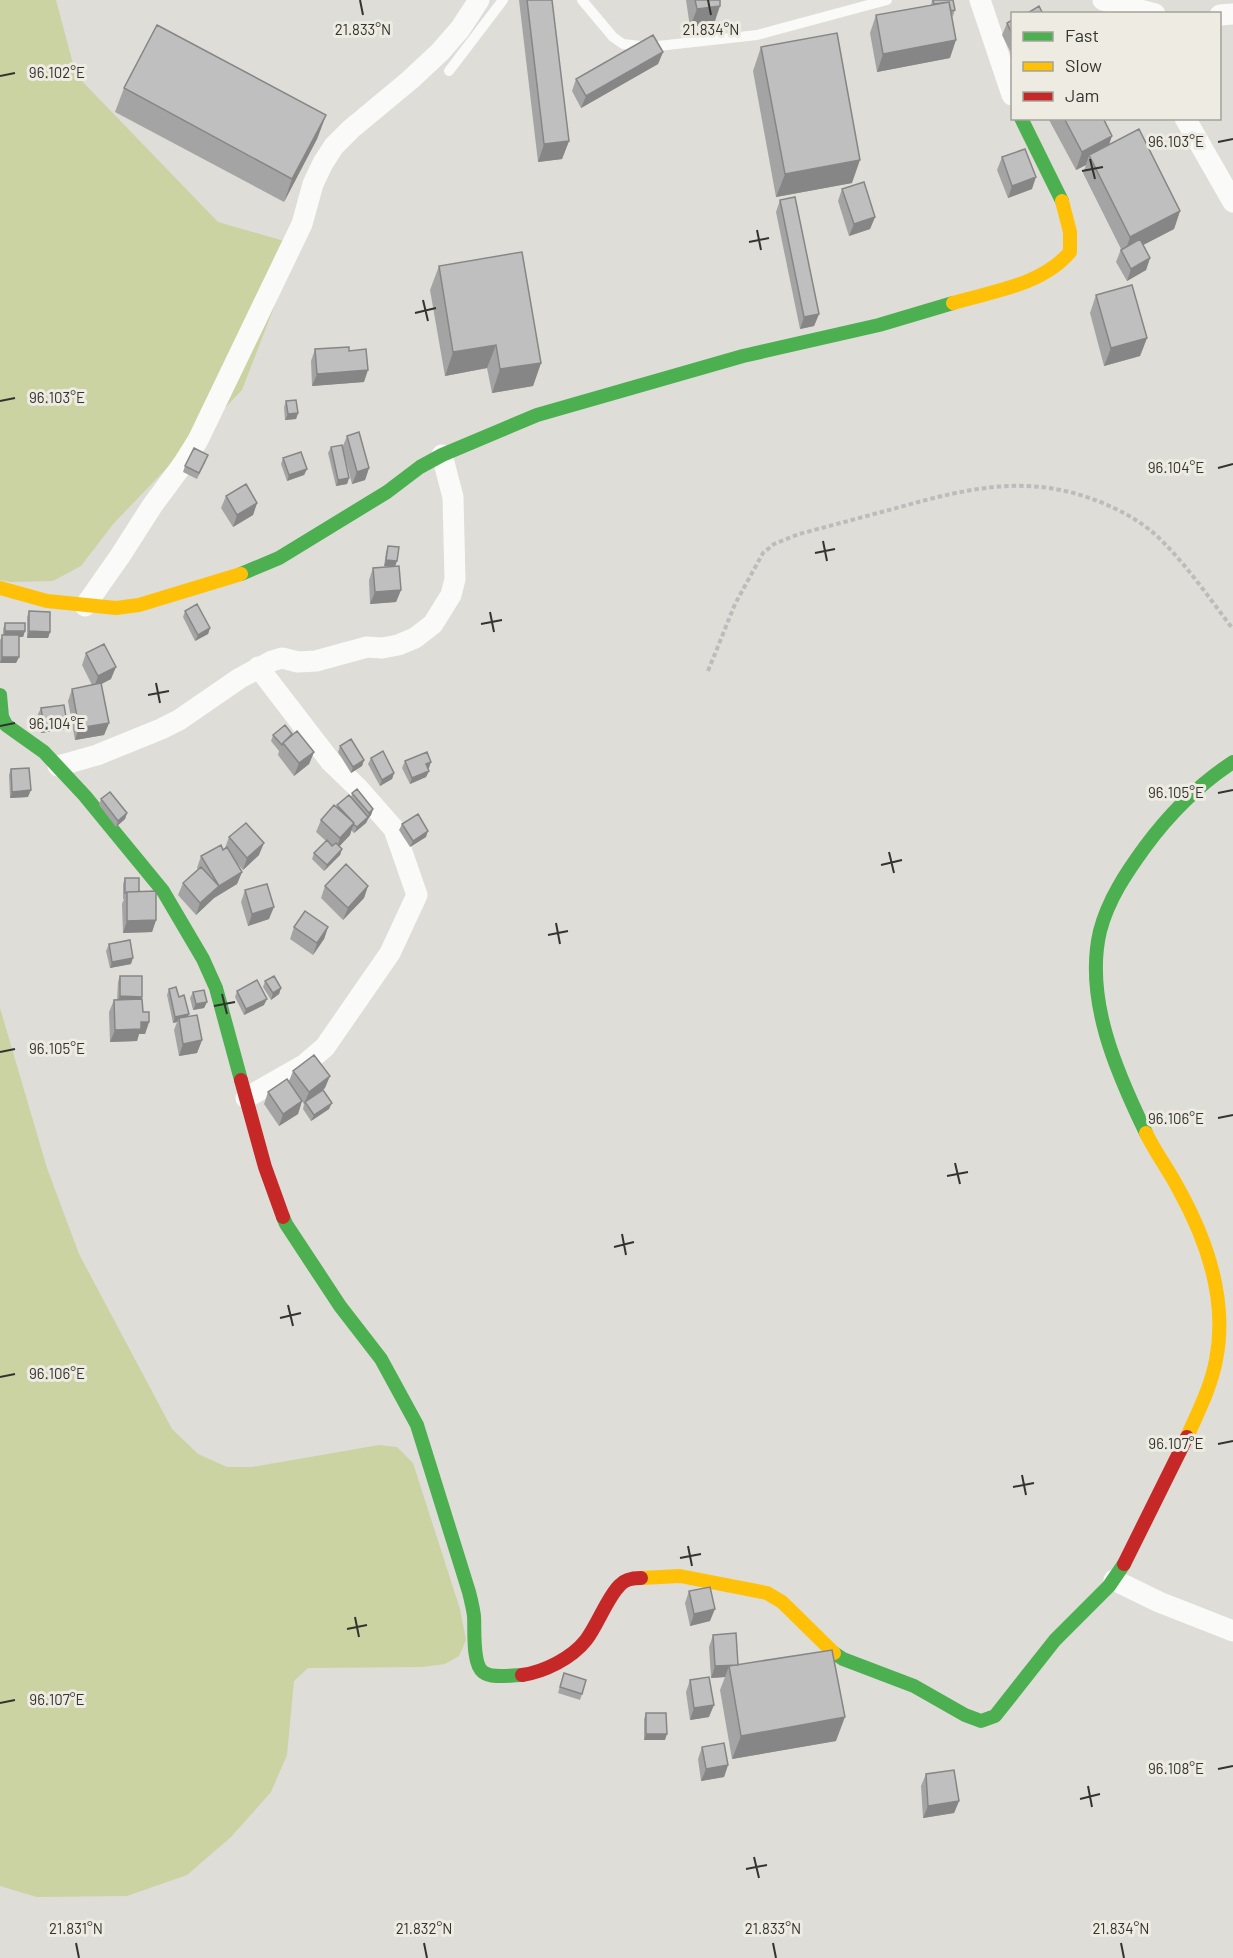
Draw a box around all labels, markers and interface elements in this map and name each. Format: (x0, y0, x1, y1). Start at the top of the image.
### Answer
legend (1011, 12, 1221, 120)
text: 21.833°N (335, 20, 391, 38)
text: 21.834°N (683, 20, 739, 38)
text: Fast (1065, 24, 1099, 46)
text: Slow (1065, 54, 1102, 76)
text: 96.102°E (29, 63, 85, 81)
text: Jam (1065, 84, 1099, 106)
text: 96.103°E (1148, 132, 1204, 150)
text: 96.103°E (29, 388, 85, 406)
text: 96.104°E (1148, 458, 1204, 476)
text: 96.104°E (29, 714, 85, 732)
text: 96.105°E (1148, 783, 1204, 801)
text: 96.105°E (29, 1039, 85, 1057)
text: 96.106°E (1148, 1109, 1204, 1127)
text: 96.106°E (29, 1364, 85, 1382)
text: 96.107°E (1148, 1434, 1204, 1452)
text: 96.107°E (29, 1690, 85, 1708)
text: 96.108°E (1148, 1759, 1204, 1777)
text: 21.831°N (49, 1919, 103, 1937)
text: 21.832°N (396, 1919, 452, 1937)
text: 21.833°N (745, 1919, 801, 1937)
text: 21.834°N (1093, 1919, 1149, 1937)

